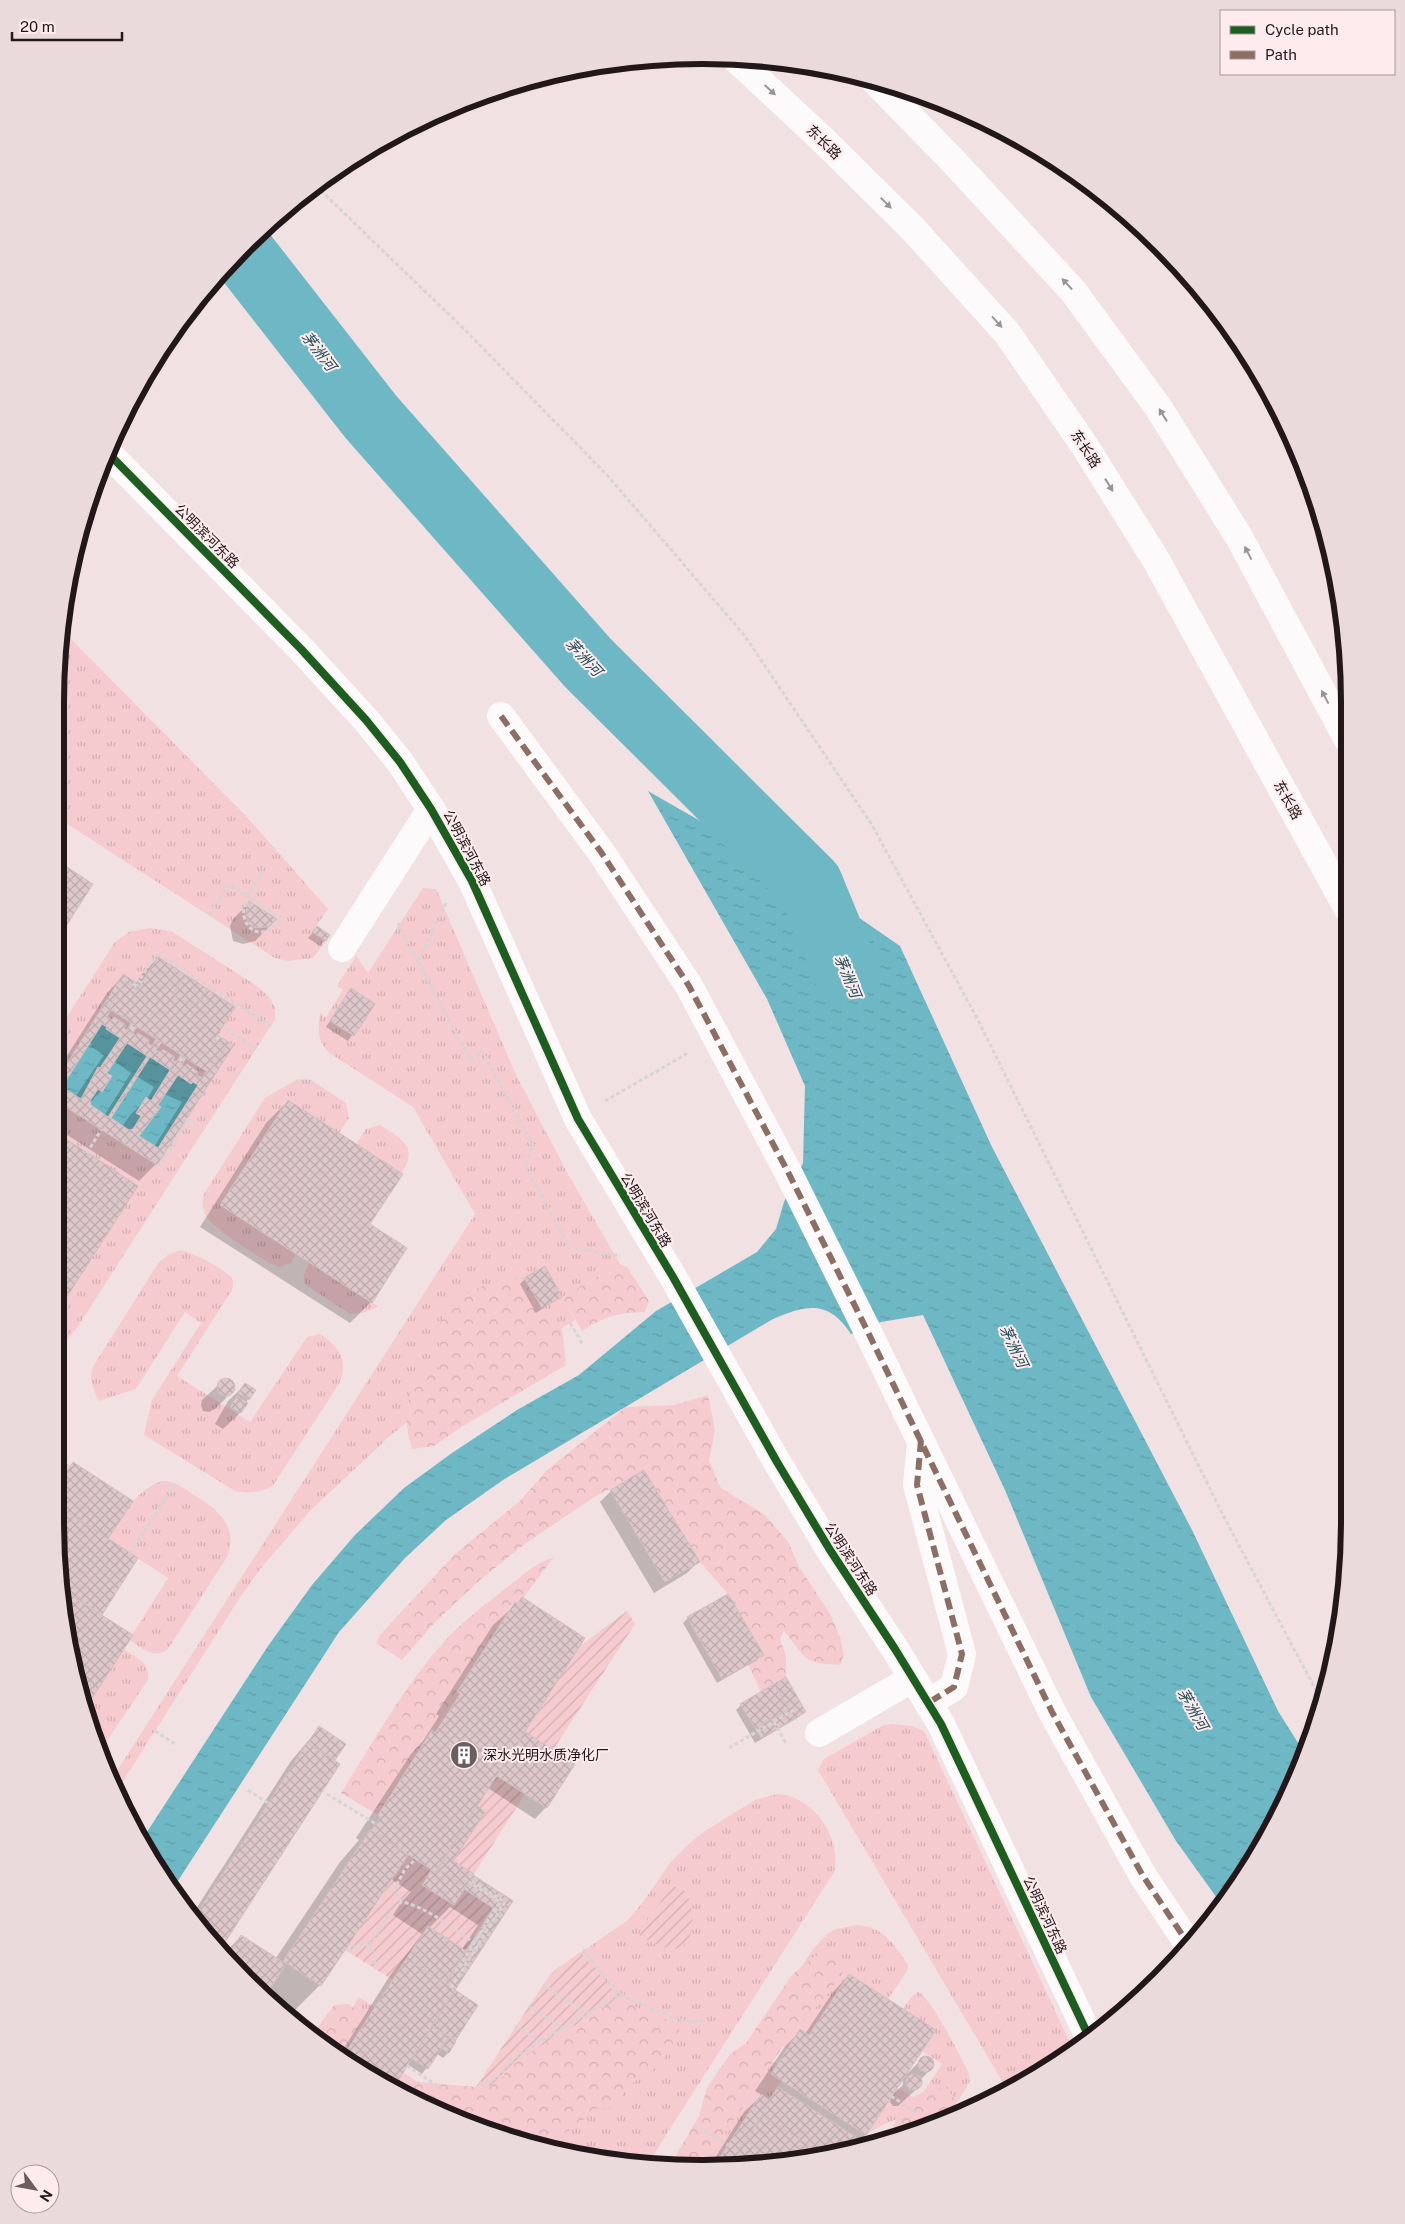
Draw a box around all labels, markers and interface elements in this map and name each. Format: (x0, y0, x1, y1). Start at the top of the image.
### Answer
scale bar (12, 10, 122, 42)
legend (1220, 10, 1395, 75)
text: 20 m (20, 18, 55, 35)
text: Cycle path (1265, 21, 1339, 38)
text: Path (1265, 46, 1297, 63)
one-way arrow (763, 84, 775, 96)
street label: 东长路 (803, 122, 845, 162)
one-way arrow (880, 197, 892, 209)
one-way arrow (1061, 279, 1073, 291)
one-way arrow (991, 316, 1003, 328)
water label: 茅洲河 (298, 328, 341, 376)
one-way arrow (1158, 409, 1168, 422)
street label: 东长路 (1068, 427, 1104, 471)
one-way arrow (1104, 478, 1113, 491)
street label: 公明滨河东路 (172, 501, 242, 571)
one-way arrow (1244, 546, 1252, 561)
water label: 茅洲河 (562, 635, 608, 681)
one-way arrow (1321, 689, 1329, 704)
street label: 东长路 (1271, 778, 1305, 822)
street label: 公明滨河东路 (440, 807, 494, 889)
water label: 茅洲河 (831, 952, 866, 1003)
street label: 公明滨河东路 (618, 1170, 674, 1250)
water label: 茅洲河 (996, 1322, 1033, 1373)
street label: 公明滨河东路 (821, 1519, 881, 1599)
water label: 茅洲河 (1174, 1685, 1213, 1735)
building icon: 深水光明水质净化厂 (449, 1740, 479, 1770)
place label: 深水光明水质净化厂 (483, 1747, 609, 1763)
street label: 公明滨河东路 (1020, 1874, 1070, 1956)
north arrow (10, 2164, 60, 2214)
text: N (36, 2187, 56, 2205)

